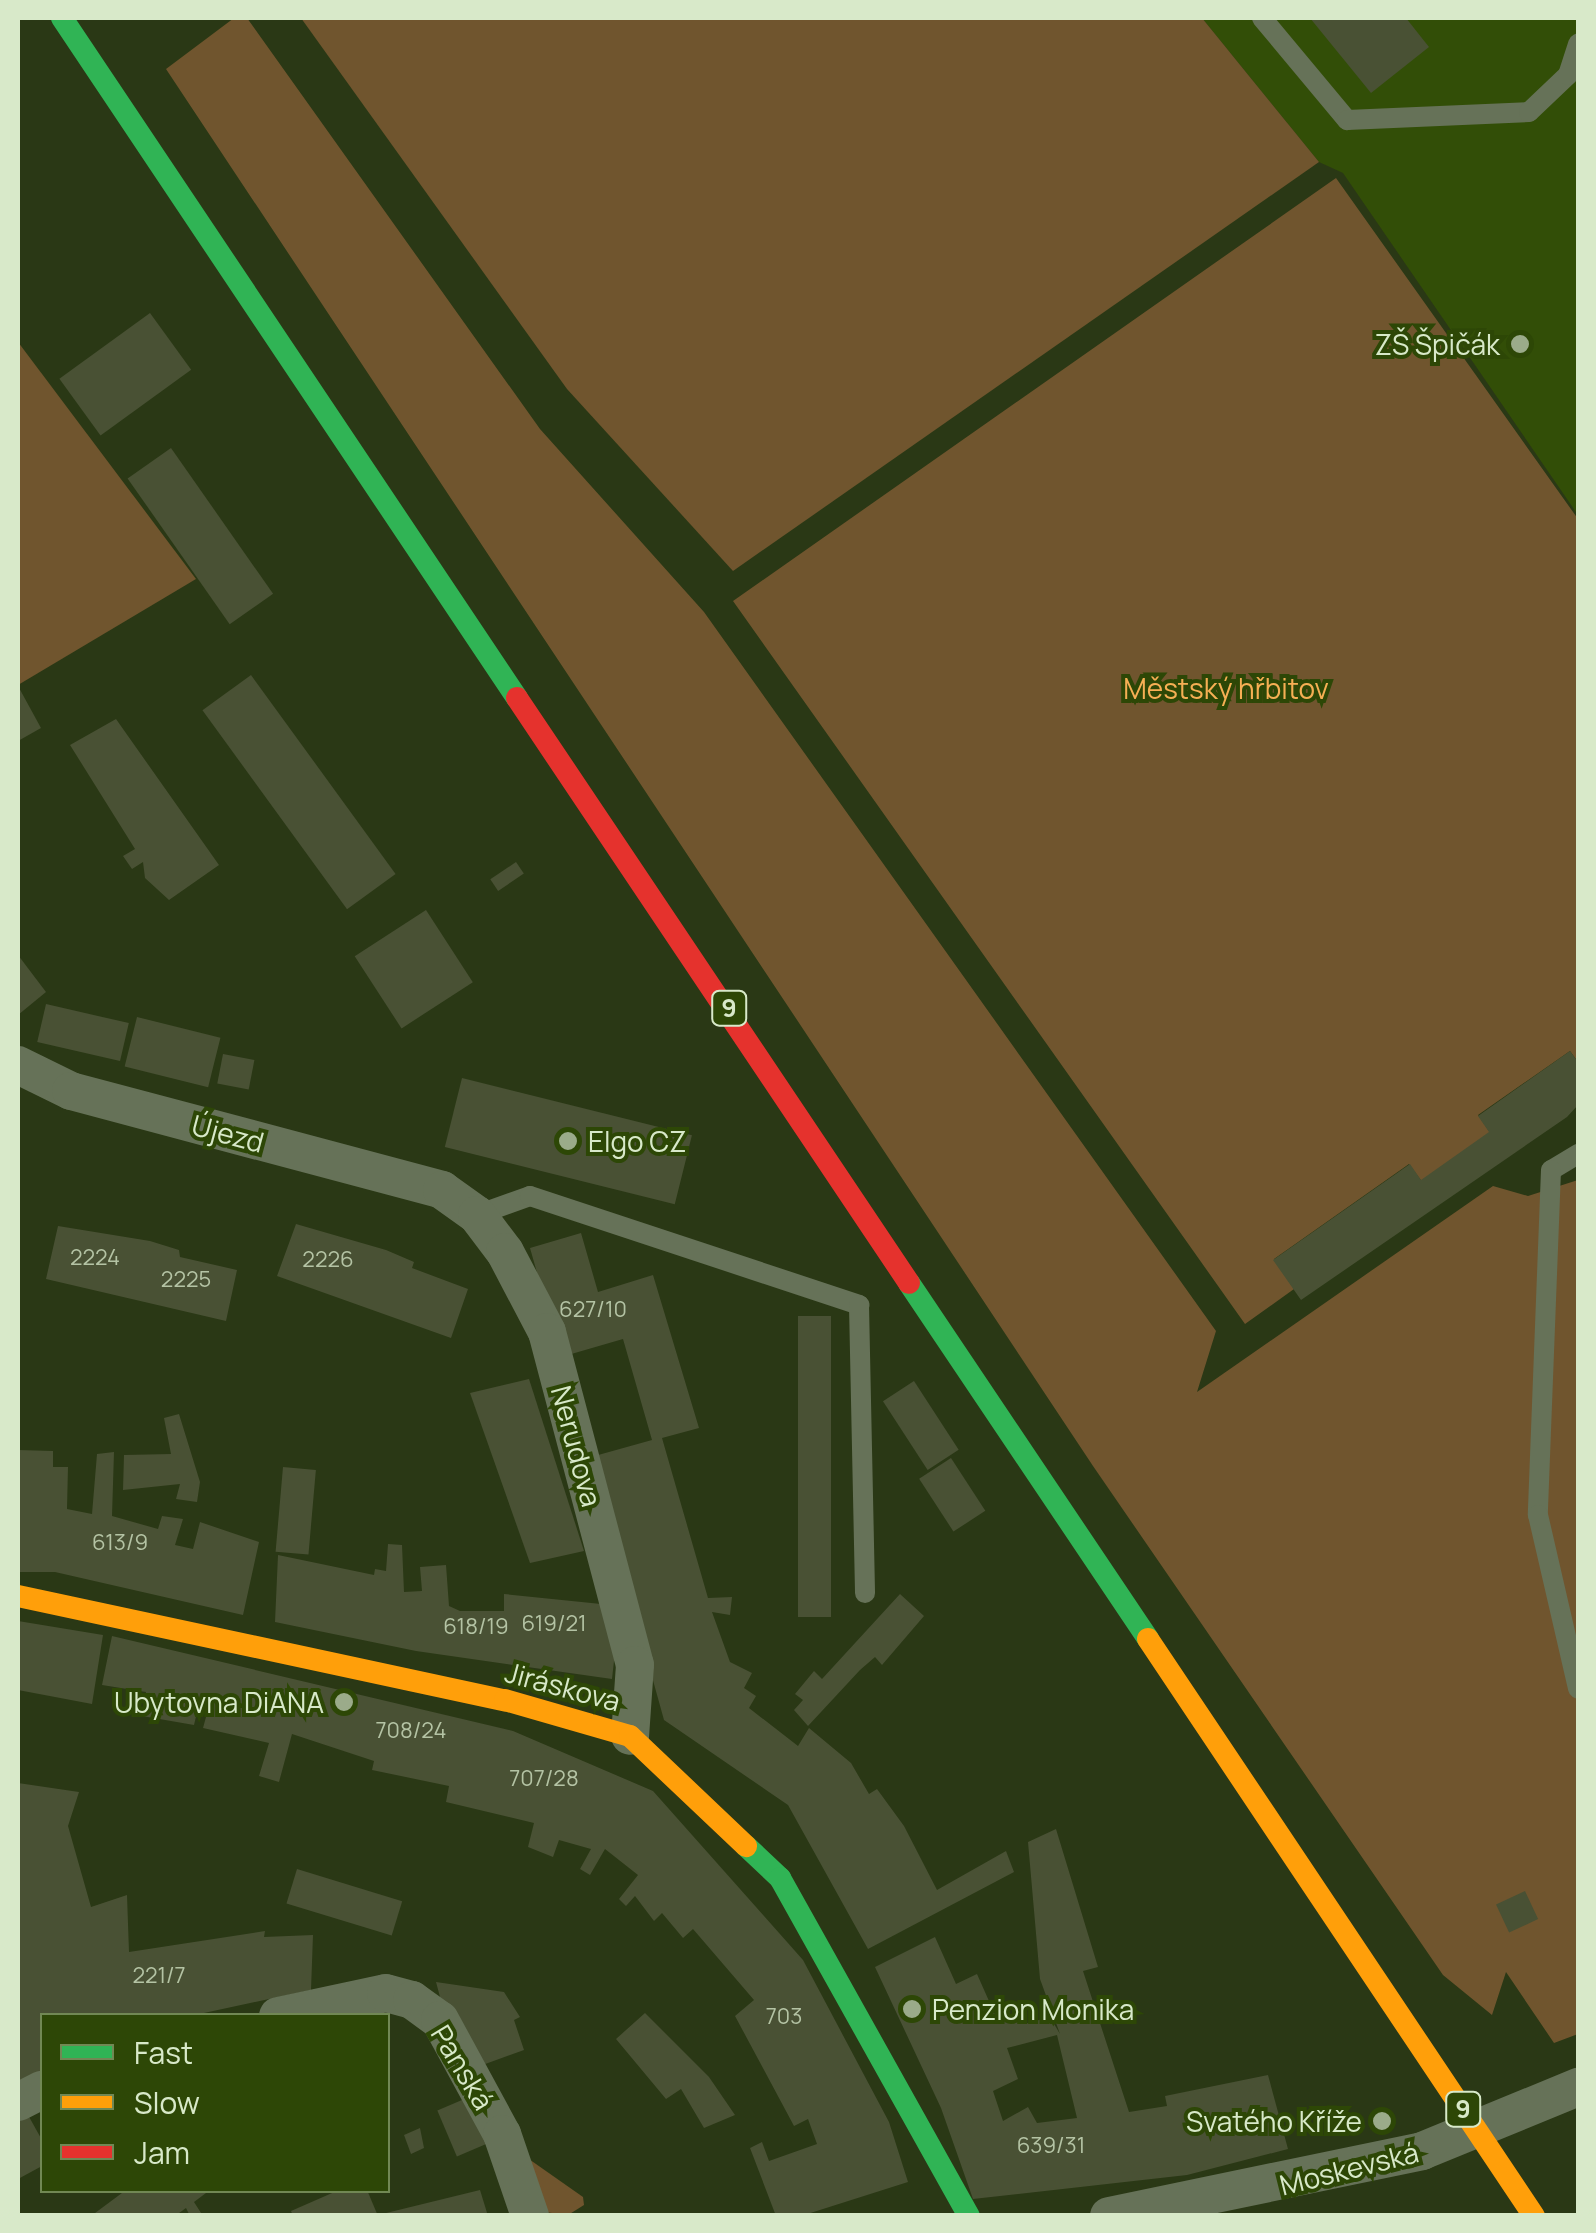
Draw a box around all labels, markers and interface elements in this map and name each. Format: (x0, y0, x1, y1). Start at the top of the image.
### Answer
place label: ZŠ Špičák (1375, 327, 1500, 361)
marker: ZŠ Špičák (1509, 333, 1531, 355)
park label: Městský hřbitov (1123, 671, 1329, 705)
road number: 9 (709, 988, 749, 1028)
street label: Újezd (188, 1107, 268, 1159)
place label: Elgo CZ (588, 1124, 686, 1158)
marker: Elgo CZ (557, 1130, 579, 1152)
house number: 2224 (70, 1245, 120, 1271)
house number: 2226 (302, 1247, 354, 1273)
house number: 2225 (161, 1267, 211, 1293)
house number: 627/10 (559, 1297, 627, 1323)
street label: Nerudova (545, 1382, 609, 1510)
house number: 613/9 (92, 1530, 148, 1556)
house number: 619/21 (521, 1611, 587, 1637)
house number: 618/19 (443, 1614, 509, 1640)
street label: Jiráskova (502, 1655, 624, 1717)
place label: Ubytovna DiANA (114, 1685, 324, 1719)
marker: Ubytovna DiANA (333, 1691, 355, 1713)
house number: 708/24 (376, 1718, 446, 1744)
house number: 707/28 (509, 1766, 579, 1792)
house number: 221/7 (132, 1963, 186, 1989)
place label: Penzion Monika (932, 1992, 1134, 2026)
marker: Penzion Monika (901, 1998, 923, 2020)
house number: 703 (766, 2004, 802, 2030)
legend (40, 2013, 390, 2193)
street label: Panská (425, 2019, 501, 2115)
text: Fast (134, 2032, 193, 2073)
text: Slow (134, 2082, 200, 2123)
road number: 9 (1443, 2089, 1483, 2129)
place label: Svatého Kříže (1186, 2104, 1362, 2138)
marker: Svatého Kříže (1371, 2110, 1393, 2132)
text: Jam (134, 2132, 190, 2173)
house number: 639/31 (1017, 2133, 1085, 2159)
street label: Moskevská (1276, 2135, 1422, 2201)

